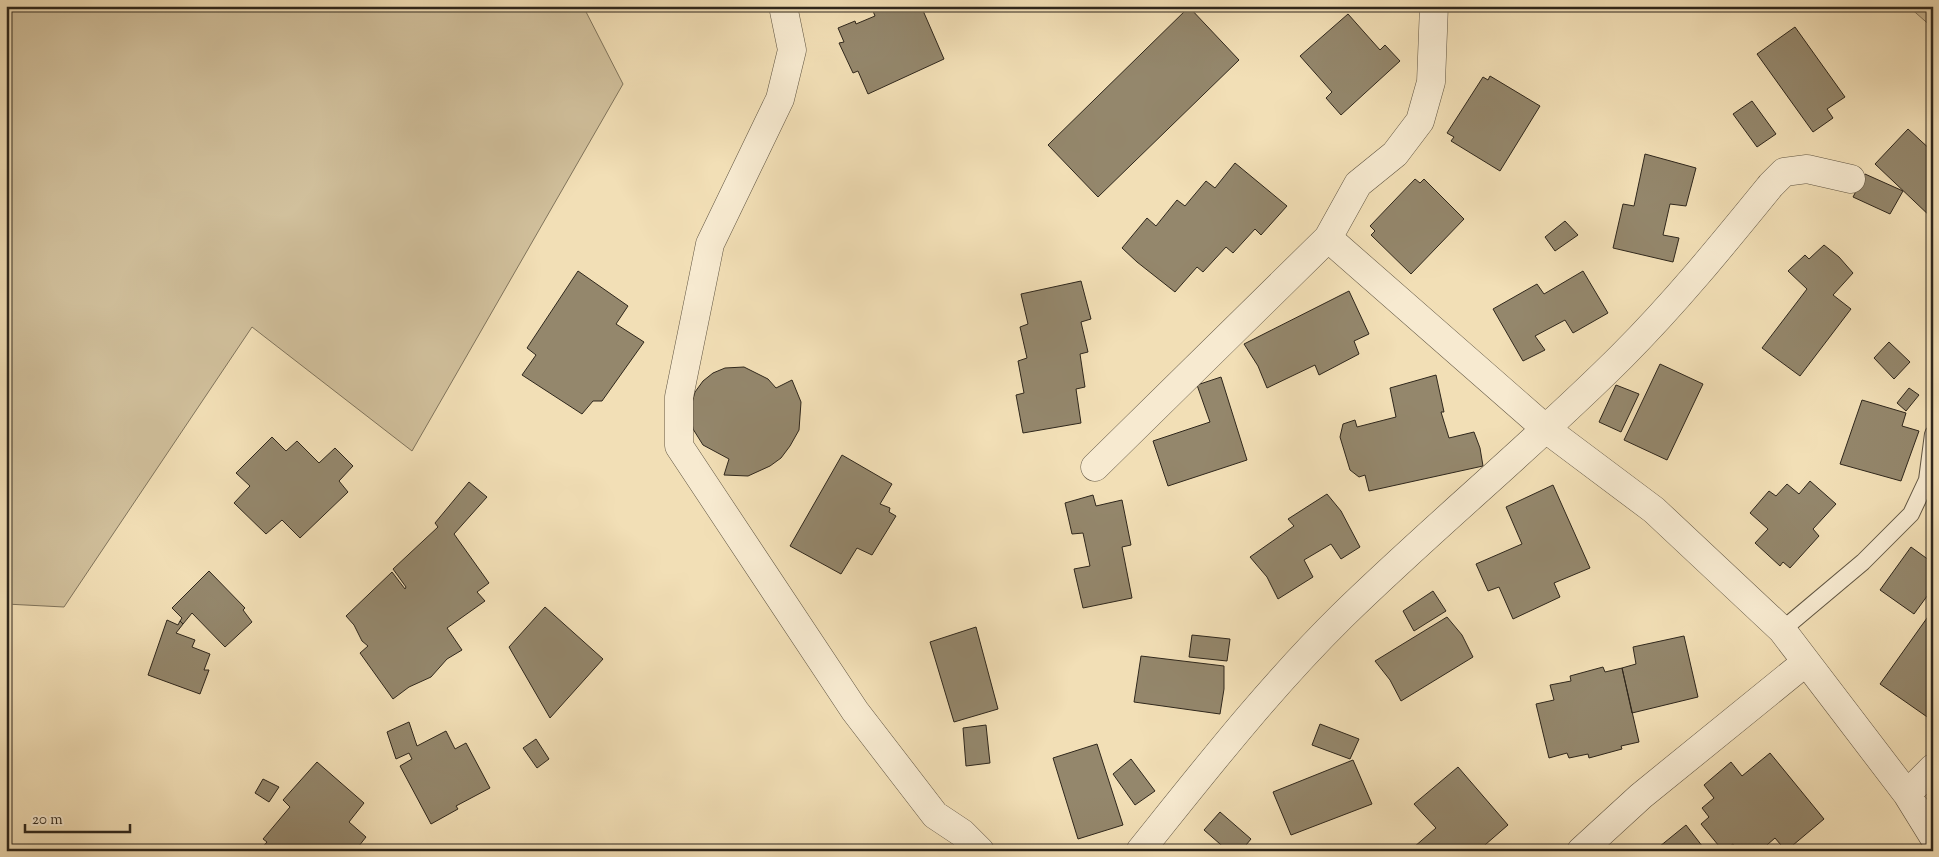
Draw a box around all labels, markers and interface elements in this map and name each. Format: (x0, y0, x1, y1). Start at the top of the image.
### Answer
scale bar (25, 802, 130, 834)
text: 20 m (32, 810, 63, 831)

